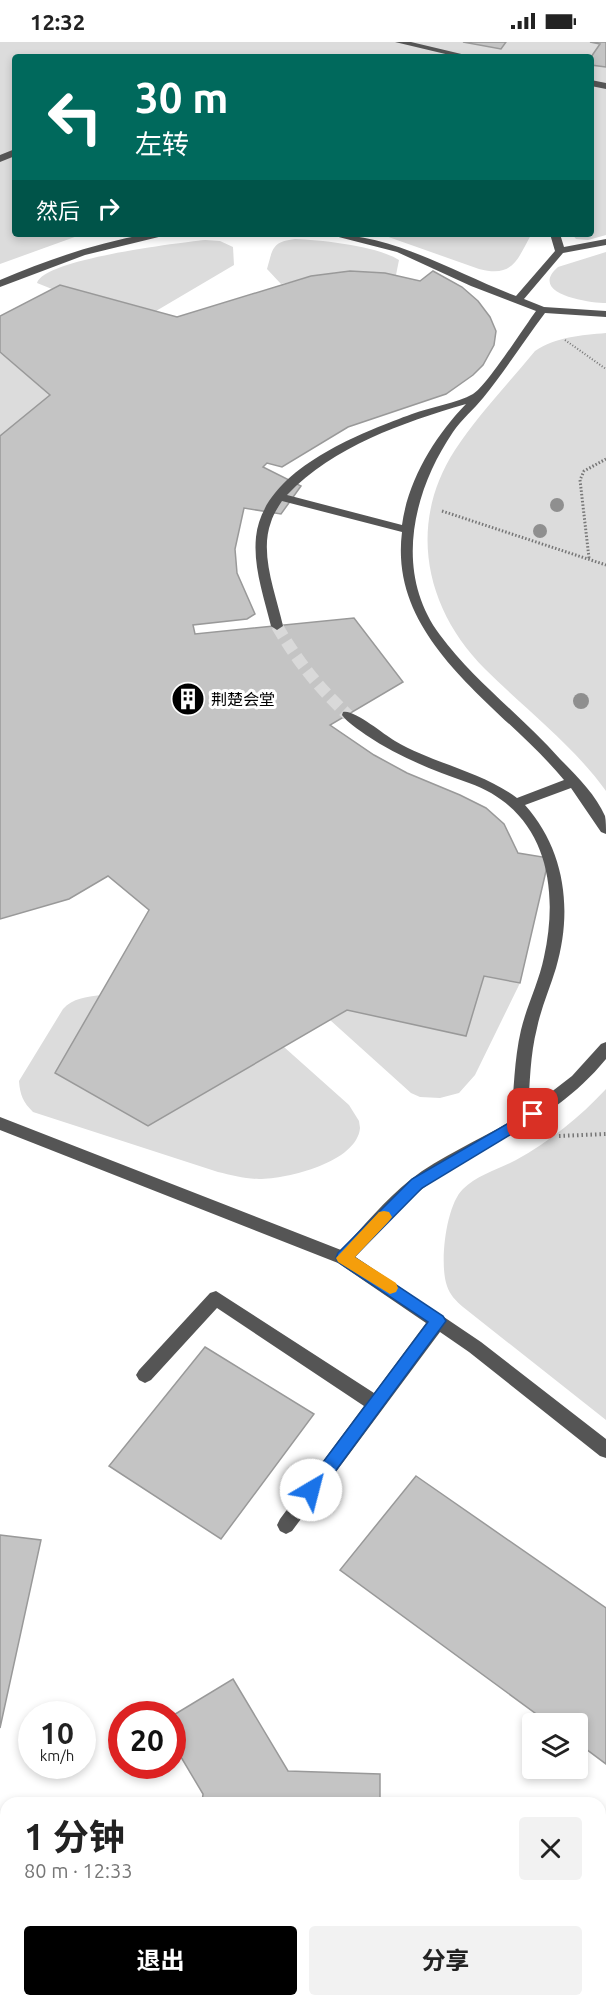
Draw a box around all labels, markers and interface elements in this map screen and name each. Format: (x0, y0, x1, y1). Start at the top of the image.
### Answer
text: 12:32 (30, 9, 85, 34)
text: 30 m (135, 74, 229, 121)
icon: left (36, 78, 114, 156)
text: 左转 (135, 129, 189, 159)
icon: right (92, 192, 125, 225)
text: 然后 (36, 198, 80, 223)
building icon: 荆楚会堂 (170, 681, 206, 717)
place label: 荆楚会堂 (211, 690, 275, 708)
pin (507, 1088, 558, 1139)
icon: arrive (516, 1097, 549, 1130)
position arrow (279, 1458, 343, 1522)
speed limit sign: 20 (108, 1701, 186, 1779)
map controls (522, 1713, 588, 1779)
button: layers (522, 1713, 588, 1779)
text: 10 (40, 1716, 74, 1750)
text: km/h (40, 1747, 74, 1764)
text: 1 分钟 (24, 1816, 125, 1857)
button: close (519, 1817, 582, 1880)
text: 80 m · 12:33 (24, 1859, 133, 1882)
button: 退出 (24, 1926, 297, 1995)
button: 分享 (309, 1926, 582, 1995)

